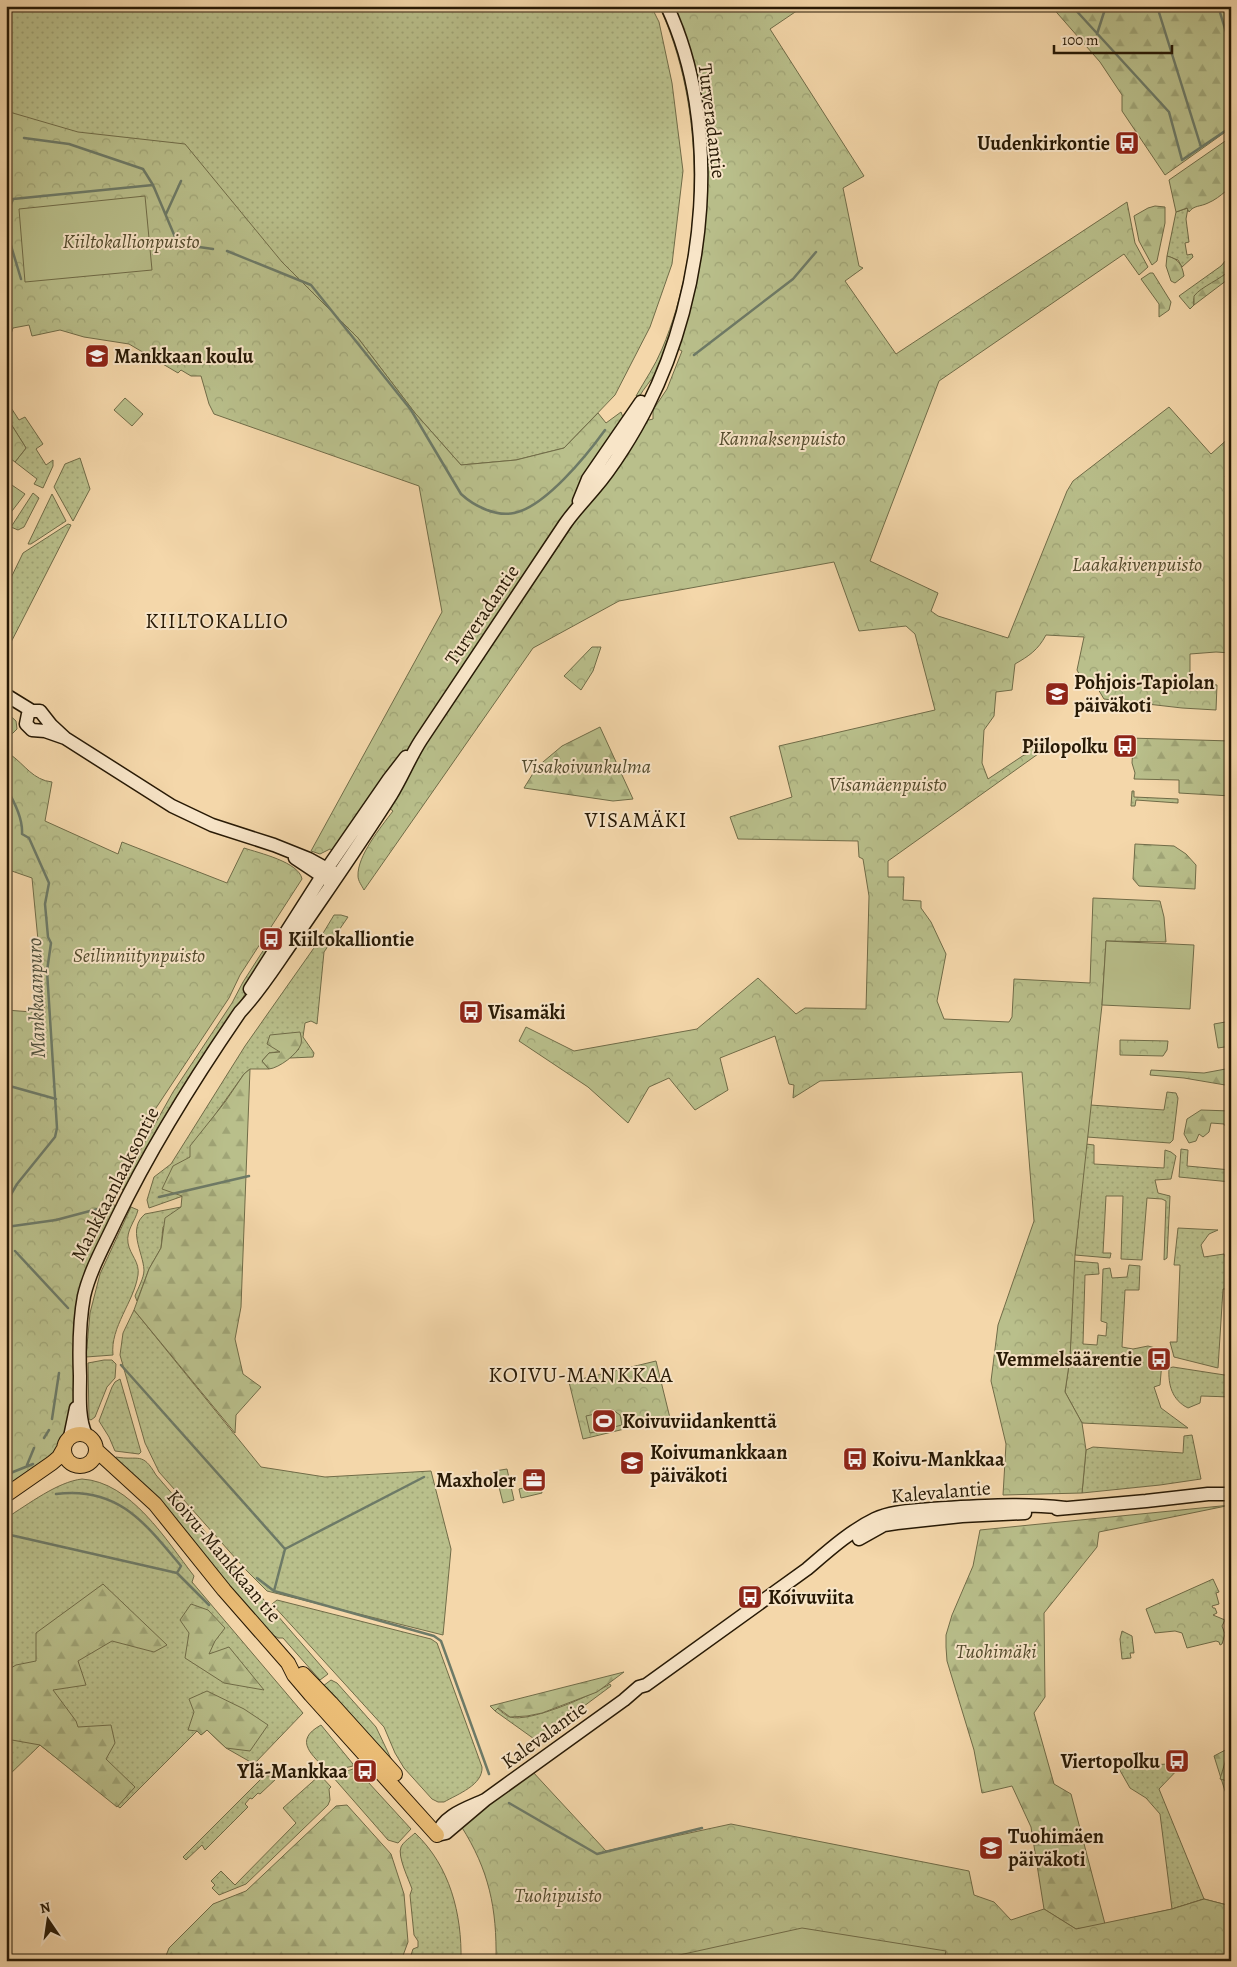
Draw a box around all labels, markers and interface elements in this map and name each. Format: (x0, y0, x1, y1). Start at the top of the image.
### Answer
scale bar (1054, 22, 1172, 54)
text: 100 m (1062, 30, 1099, 50)
street label: Turveradantie (692, 62, 732, 180)
place label: Uudenkirkontie (977, 130, 1110, 157)
bus stop icon: Uudenkirkontie (1114, 130, 1140, 156)
park label: Kiiltokallionpuisto (63, 228, 200, 255)
school or university icon: Mankkaan koulu (84, 343, 110, 369)
place label: Mankkaan koulu (114, 343, 253, 370)
park label: Kannaksenpuisto (718, 425, 846, 452)
park label: Laakakivenpuisto (1072, 551, 1202, 578)
street label: Turveradantie (438, 559, 526, 670)
district label: KIILTOKALLIO (145, 607, 289, 635)
place label: Pohjois-Tapiolan päiväkoti (1074, 669, 1215, 719)
school or university icon: Pohjois-Tapiolan päiväkoti (1044, 681, 1070, 707)
place label: Piilopolku (1022, 733, 1108, 760)
bus stop icon: Piilopolku (1112, 733, 1138, 759)
park label: Visakoivunkulma (521, 753, 651, 780)
park label: Visamäenpuisto (829, 771, 947, 798)
district label: VISAMÄKI (584, 806, 687, 834)
bus stop icon: Kiiltokalliontie (258, 926, 284, 952)
place label: Kiiltokalliontie (288, 926, 414, 953)
water label: Mankkaanpuro (20, 937, 52, 1059)
park label: Seilinniitynpuisto (73, 942, 205, 969)
bus stop icon: Visamäki (458, 999, 484, 1025)
place label: Visamäki (487, 999, 566, 1026)
street label: Mankkaanlaaksontie (64, 1102, 166, 1266)
place label: Vemmelsäärentie (995, 1346, 1142, 1373)
bus stop icon: Vemmelsäärentie (1146, 1346, 1172, 1372)
district label: KOIVU-MANKKAA (488, 1360, 674, 1390)
sports icon: Koivuviidankenttä (591, 1408, 617, 1434)
place label: Koivuviidankenttä (622, 1408, 777, 1435)
place label: Koivumankkaan päiväkoti (650, 1439, 787, 1489)
bus stop icon: Koivu-Mankkaa (842, 1446, 868, 1472)
place label: Koivu-Mankkaa (872, 1446, 1005, 1473)
school or university icon: Koivumankkaan päiväkoti (619, 1450, 645, 1476)
place label: Maxholer (436, 1467, 516, 1494)
office icon: Maxholer (521, 1467, 547, 1493)
street label: Kalevalantie (890, 1474, 992, 1510)
street label: Koivu-Mankkaan tie (160, 1484, 288, 1628)
bus stop icon: Koivuviita (737, 1584, 763, 1610)
place label: Koivuviita (768, 1584, 854, 1611)
park label: Tuohimäki (956, 1638, 1036, 1665)
street label: Kalevalantie (496, 1695, 592, 1775)
place label: Viertopolku (1060, 1748, 1160, 1775)
bus stop icon: Viertopolku (1164, 1748, 1190, 1774)
place label: Ylä-Mankkaa (236, 1758, 348, 1785)
bus stop icon: Ylä-Mankkaa (352, 1758, 378, 1784)
place label: Tuohimäen päiväkoti (1008, 1823, 1104, 1873)
school or university icon: Tuohimäen päiväkoti (978, 1835, 1004, 1861)
park label: Tuohipuisto (514, 1882, 602, 1909)
north arrow (22, 1894, 72, 1944)
text: N (38, 1897, 52, 1918)

